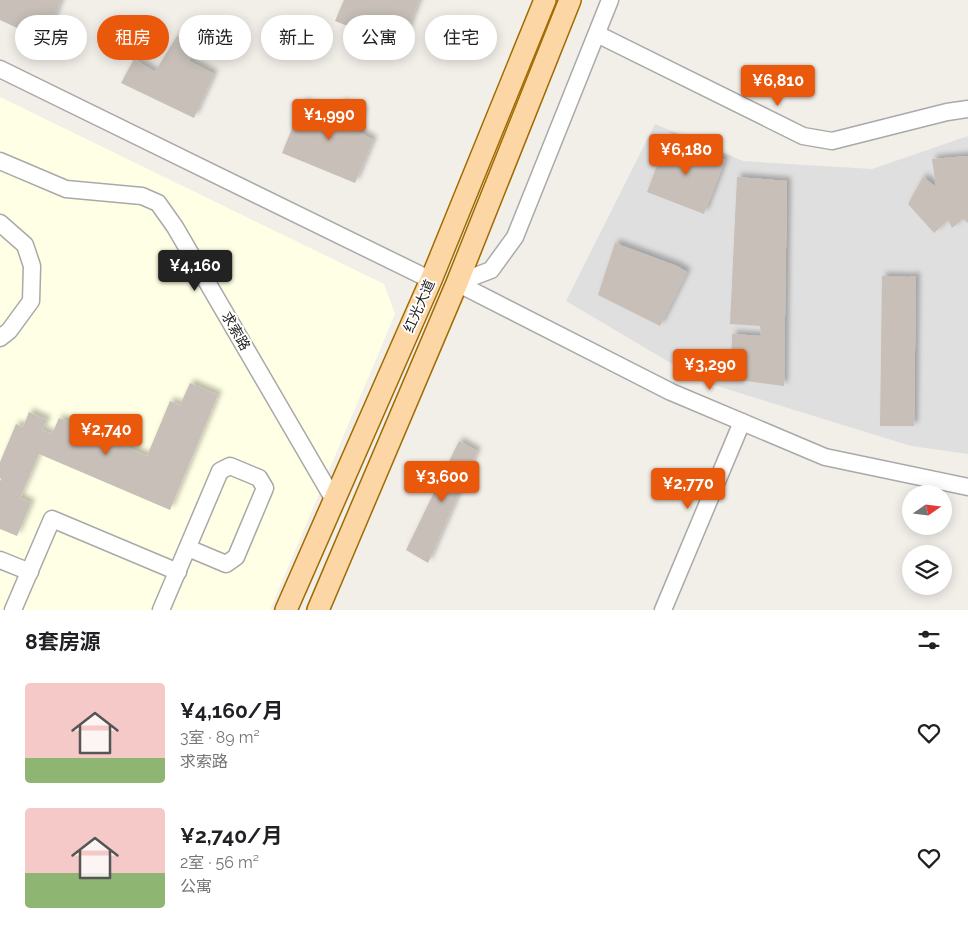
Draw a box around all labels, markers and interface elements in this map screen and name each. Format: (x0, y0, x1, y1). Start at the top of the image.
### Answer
chip: 买房 (15, 15, 87, 60)
chip: 租房 (97, 15, 169, 60)
chip: 筛选 (179, 15, 251, 60)
chip: 新上 (261, 15, 333, 60)
chip: 公寓 (343, 15, 415, 60)
chip: 住宅 (425, 15, 497, 60)
pin: ¥6,810 (737, 64, 819, 107)
text: ¥6,810 (752, 71, 804, 90)
pin: ¥1,990 (288, 98, 370, 141)
text: ¥1,990 (303, 105, 355, 124)
pin: ¥6,180 (645, 134, 727, 176)
text: ¥6,180 (660, 140, 712, 159)
pin: ¥4,160 (154, 250, 236, 292)
text: ¥4,160 (169, 256, 221, 275)
street label: 红光大道 (400, 277, 438, 335)
street label: 求索路 (219, 309, 253, 353)
pin: ¥3,290 (669, 348, 751, 391)
text: ¥3,290 (684, 355, 736, 374)
pin: ¥2,740 (65, 414, 147, 456)
text: ¥2,740 (80, 420, 132, 439)
pin: ¥3,600 (401, 460, 483, 503)
text: ¥3,600 (415, 467, 469, 486)
pin: ¥2,770 (647, 468, 729, 510)
text: ¥2,770 (662, 474, 714, 493)
north arrow (902, 485, 952, 535)
map controls (902, 485, 952, 595)
button: layers (902, 545, 952, 595)
icon: filters (915, 626, 943, 654)
text: 8套房源 (25, 629, 101, 654)
text: ¥4,160/月 (180, 698, 283, 723)
icon: home (65, 703, 125, 763)
icon: heart (915, 719, 943, 747)
text: 3室 · 89 m² (180, 728, 260, 747)
text: 求索路 (180, 752, 228, 771)
text: ¥2,740/月 (180, 823, 283, 848)
icon: home (65, 828, 125, 888)
icon: heart (915, 844, 943, 872)
text: 2室 · 56 m² (180, 853, 259, 872)
text: 公寓 (180, 877, 212, 896)

